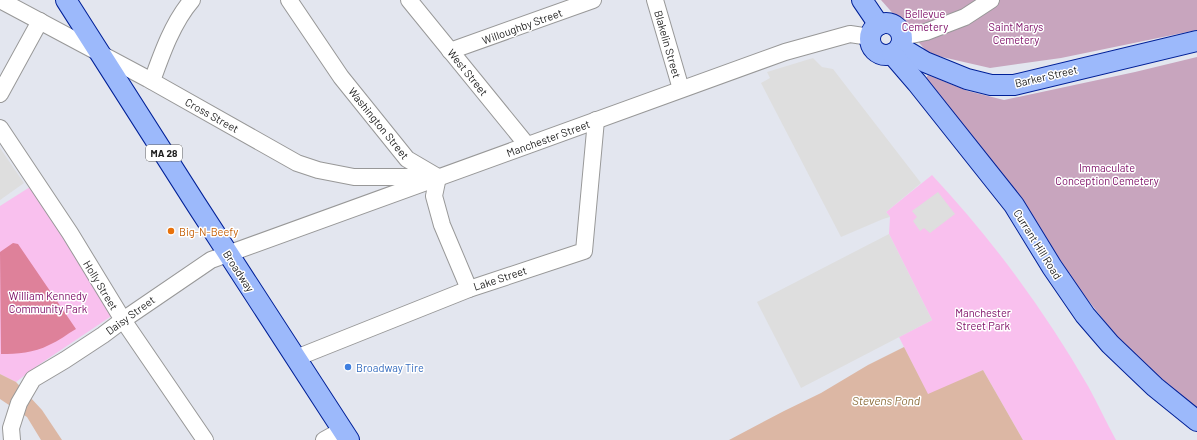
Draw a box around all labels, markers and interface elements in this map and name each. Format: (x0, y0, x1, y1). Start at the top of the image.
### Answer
street label: Willoughby Street (480, 5, 564, 47)
park label: Bellevue Cemetery (902, 7, 948, 33)
street label: Blakelin Street (652, 9, 684, 79)
park label: Saint Marys Cemetery (989, 20, 1043, 46)
street label: West Street (445, 46, 491, 98)
street label: Barker Street (1013, 62, 1079, 90)
street label: Washington Street (346, 84, 412, 162)
street label: Cross Street (183, 95, 241, 135)
street label: Manchester Street (504, 117, 592, 159)
road number: MA 28 (146, 145, 182, 161)
park label: Immaculate Conception Cemetery (1055, 161, 1159, 187)
street label: Currant Hill Road (1011, 207, 1065, 281)
place label: Big-N-Beefy (179, 225, 238, 238)
marker: Big-N-Beefy (166, 226, 176, 236)
street label: Broadway (221, 248, 257, 294)
street label: Holly Street (81, 258, 121, 312)
street label: Lake Street (472, 263, 528, 293)
park label: William Kennedy Community Park (9, 289, 88, 315)
street label: Daisy Street (103, 293, 157, 337)
park label: Manchester Street Park (955, 306, 1011, 332)
place label: Broadway Tire (356, 361, 424, 374)
marker: Broadway Tire (343, 362, 353, 372)
water label: Stevens Pond (852, 393, 921, 407)

